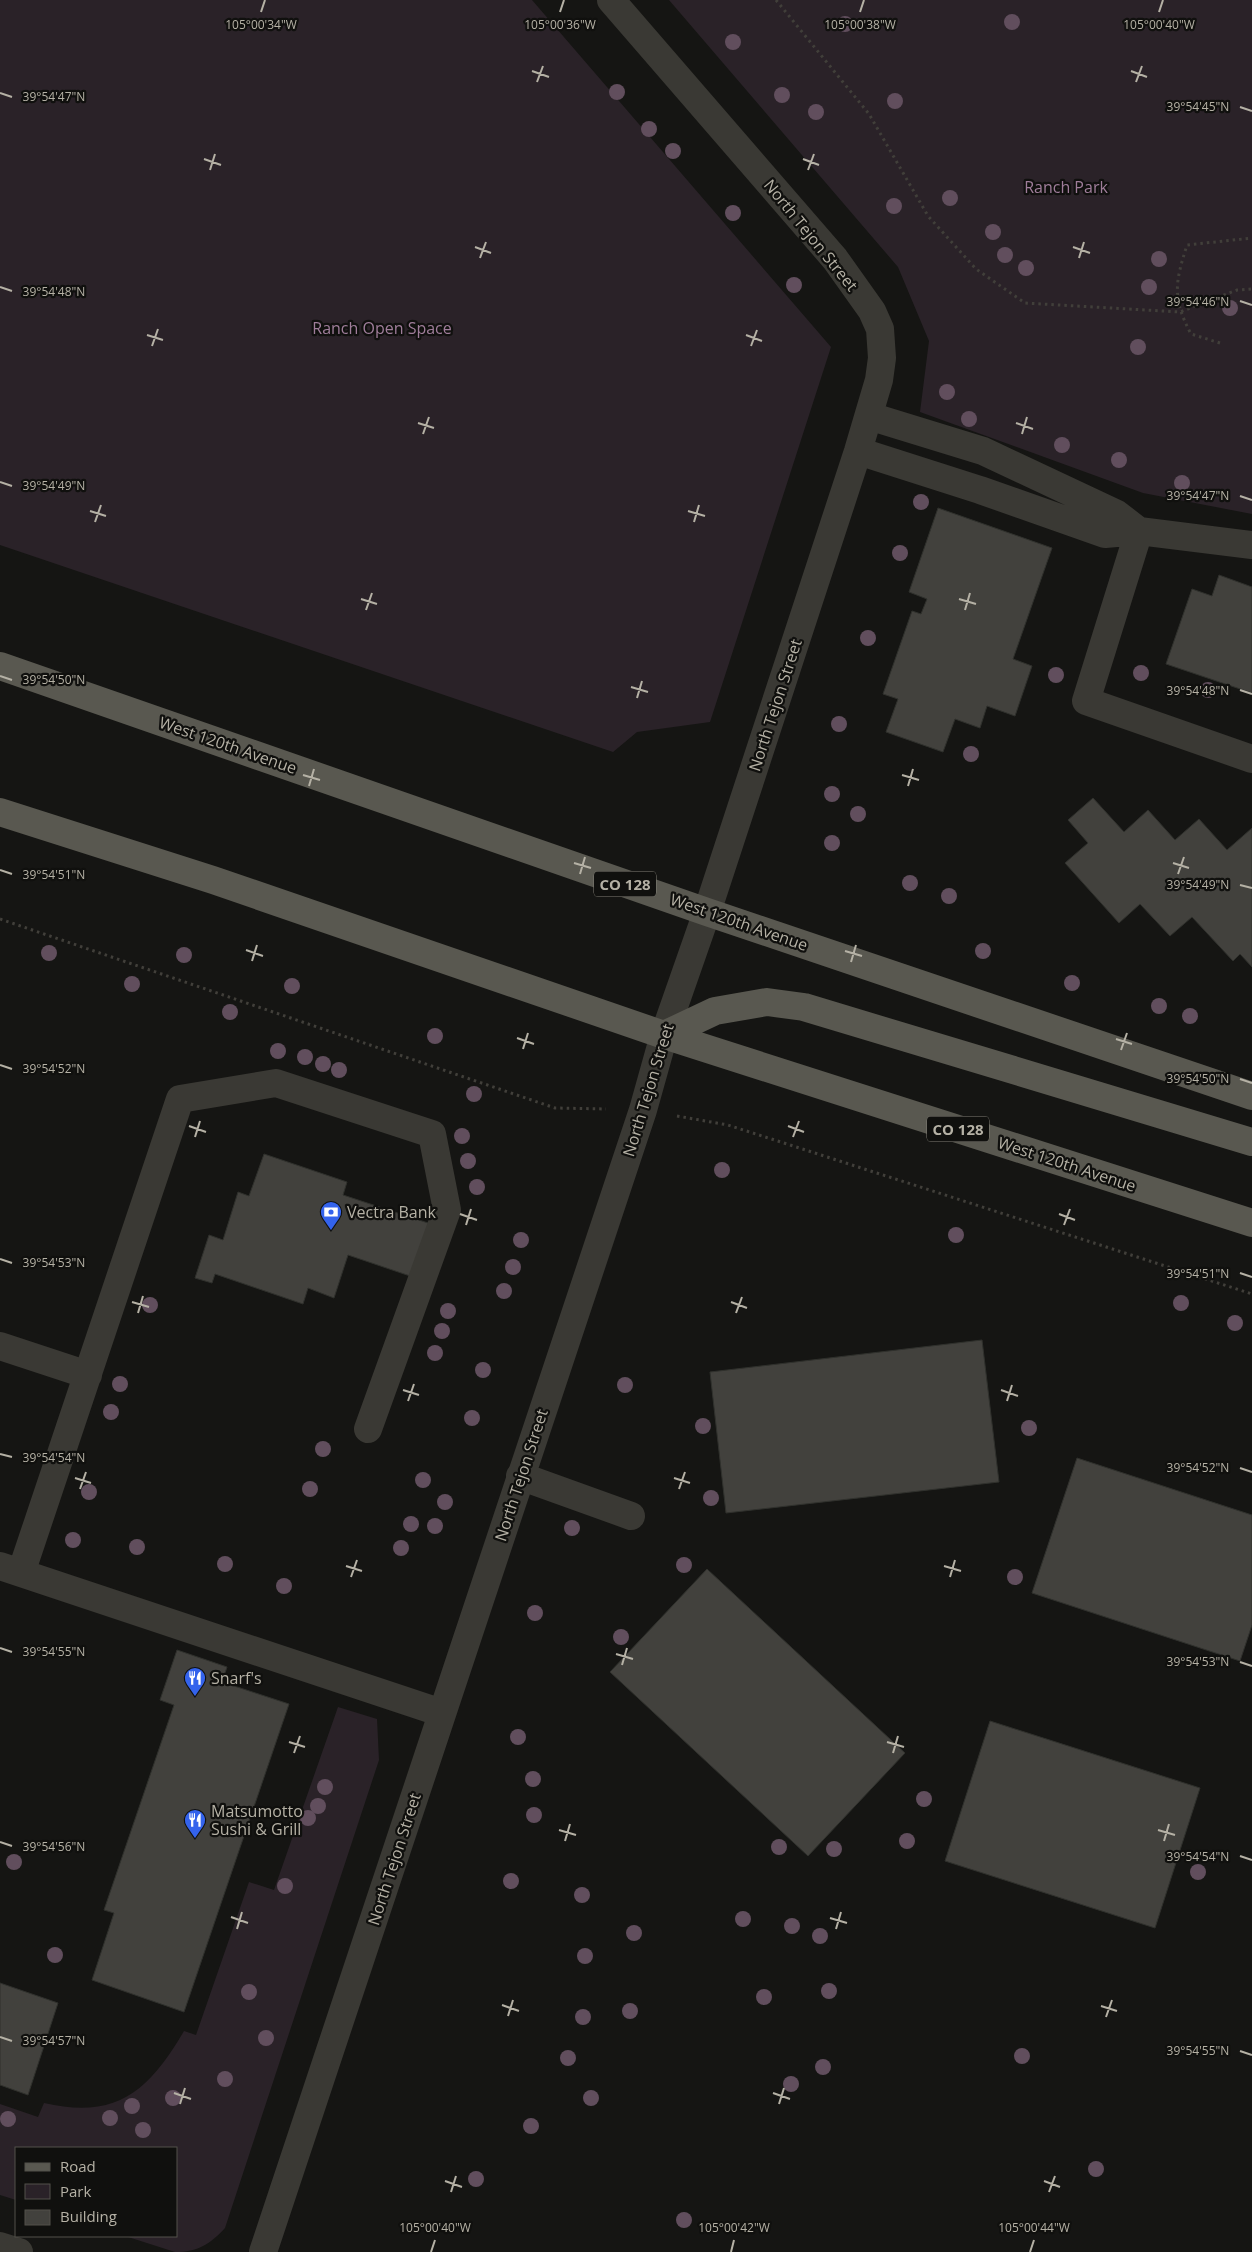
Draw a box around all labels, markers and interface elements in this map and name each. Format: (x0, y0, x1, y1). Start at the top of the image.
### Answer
text: 105°00'34"W (225, 16, 297, 33)
text: 105°00'36"W (524, 16, 596, 33)
text: 105°00'38"W (824, 16, 896, 33)
text: 105°00'40"W (1123, 16, 1195, 33)
text: 39°54'47"N (23, 88, 85, 105)
text: 39°54'45"N (1167, 98, 1229, 115)
street label: North Tejon Street (759, 174, 863, 296)
park label: Ranch Park (1024, 176, 1108, 198)
text: 39°54'48"N (23, 283, 85, 300)
text: 39°54'46"N (1167, 293, 1229, 310)
park label: Ranch Open Space (312, 317, 452, 339)
text: 39°54'49"N (23, 477, 85, 494)
text: 39°54'47"N (1167, 487, 1229, 504)
street label: North Tejon Street (743, 636, 807, 774)
text: 39°54'50"N (23, 671, 85, 688)
text: 39°54'48"N (1167, 682, 1229, 699)
street label: West 120th Avenue (156, 711, 300, 779)
text: 39°54'51"N (23, 866, 85, 883)
road number: CO 128 (594, 872, 656, 896)
text: 39°54'49"N (1167, 876, 1229, 893)
street label: West 120th Avenue (667, 888, 811, 956)
street label: North Tejon Street (617, 1021, 679, 1159)
text: 39°54'52"N (23, 1060, 85, 1077)
text: 39°54'50"N (1167, 1070, 1229, 1087)
road number: CO 128 (927, 1116, 989, 1142)
street label: West 120th Avenue (995, 1131, 1139, 1197)
bank icon: Vectra Bank (319, 1200, 343, 1231)
place label: Vectra Bank (347, 1201, 437, 1223)
text: 39°54'53"N (23, 1254, 85, 1271)
text: 39°54'51"N (1167, 1265, 1229, 1282)
street label: North Tejon Street (489, 1406, 553, 1544)
text: 39°54'54"N (23, 1449, 85, 1466)
text: 39°54'52"N (1167, 1459, 1229, 1476)
text: 39°54'55"N (23, 1643, 85, 1660)
text: 39°54'53"N (1167, 1653, 1229, 1670)
restaurant icon: Snarf's (183, 1666, 207, 1697)
place label: Snarf's (211, 1667, 262, 1689)
street label: North Tejon Street (362, 1790, 426, 1928)
place label: Matsumotto Sushi & Grill (211, 1800, 303, 1840)
restaurant icon: Matsumotto Sushi & Grill (183, 1808, 207, 1839)
text: 39°54'56"N (23, 1838, 85, 1855)
text: 39°54'54"N (1167, 1848, 1229, 1865)
text: 39°54'57"N (23, 2032, 85, 2049)
text: 39°54'55"N (1167, 2042, 1229, 2059)
legend (15, 2147, 178, 2237)
text: Road (60, 2156, 96, 2176)
text: Park (60, 2181, 91, 2201)
text: Building (60, 2206, 117, 2226)
text: 105°00'40"W (399, 2219, 471, 2236)
text: 105°00'42"W (698, 2219, 770, 2236)
text: 105°00'44"W (998, 2219, 1070, 2236)

